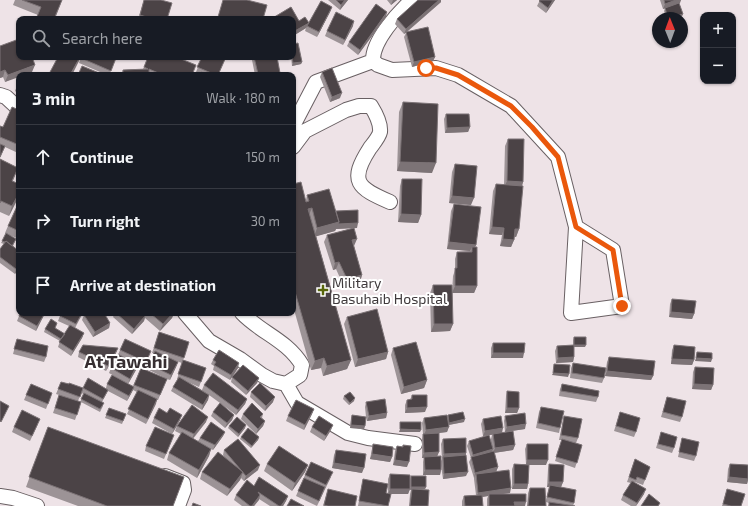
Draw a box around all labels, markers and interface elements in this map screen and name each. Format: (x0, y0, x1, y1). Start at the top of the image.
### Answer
north arrow (652, 12, 688, 48)
map controls (700, 12, 736, 84)
button: + (700, 12, 736, 48)
search box (16, 16, 296, 60)
icon: search (30, 27, 52, 49)
text: Search here (62, 29, 143, 47)
button: − (700, 48, 736, 84)
route start (417, 59, 435, 77)
text: 3 min (32, 88, 75, 108)
text: Walk · 180 m (206, 90, 280, 106)
icon: ahead (32, 146, 54, 168)
text: Continue (70, 148, 133, 166)
text: 150 m (246, 149, 280, 165)
icon: right (32, 210, 54, 232)
text: Turn right (70, 212, 140, 230)
text: 30 m (251, 213, 280, 229)
icon: arrive (32, 274, 54, 296)
place label: Military Basuhaib Hospital (332, 274, 448, 307)
text: Arrive at destination (70, 276, 216, 294)
marker: Military Basuhaib Hospital (317, 284, 329, 296)
route end (613, 297, 631, 315)
district label: At Tawahi (84, 350, 168, 372)

